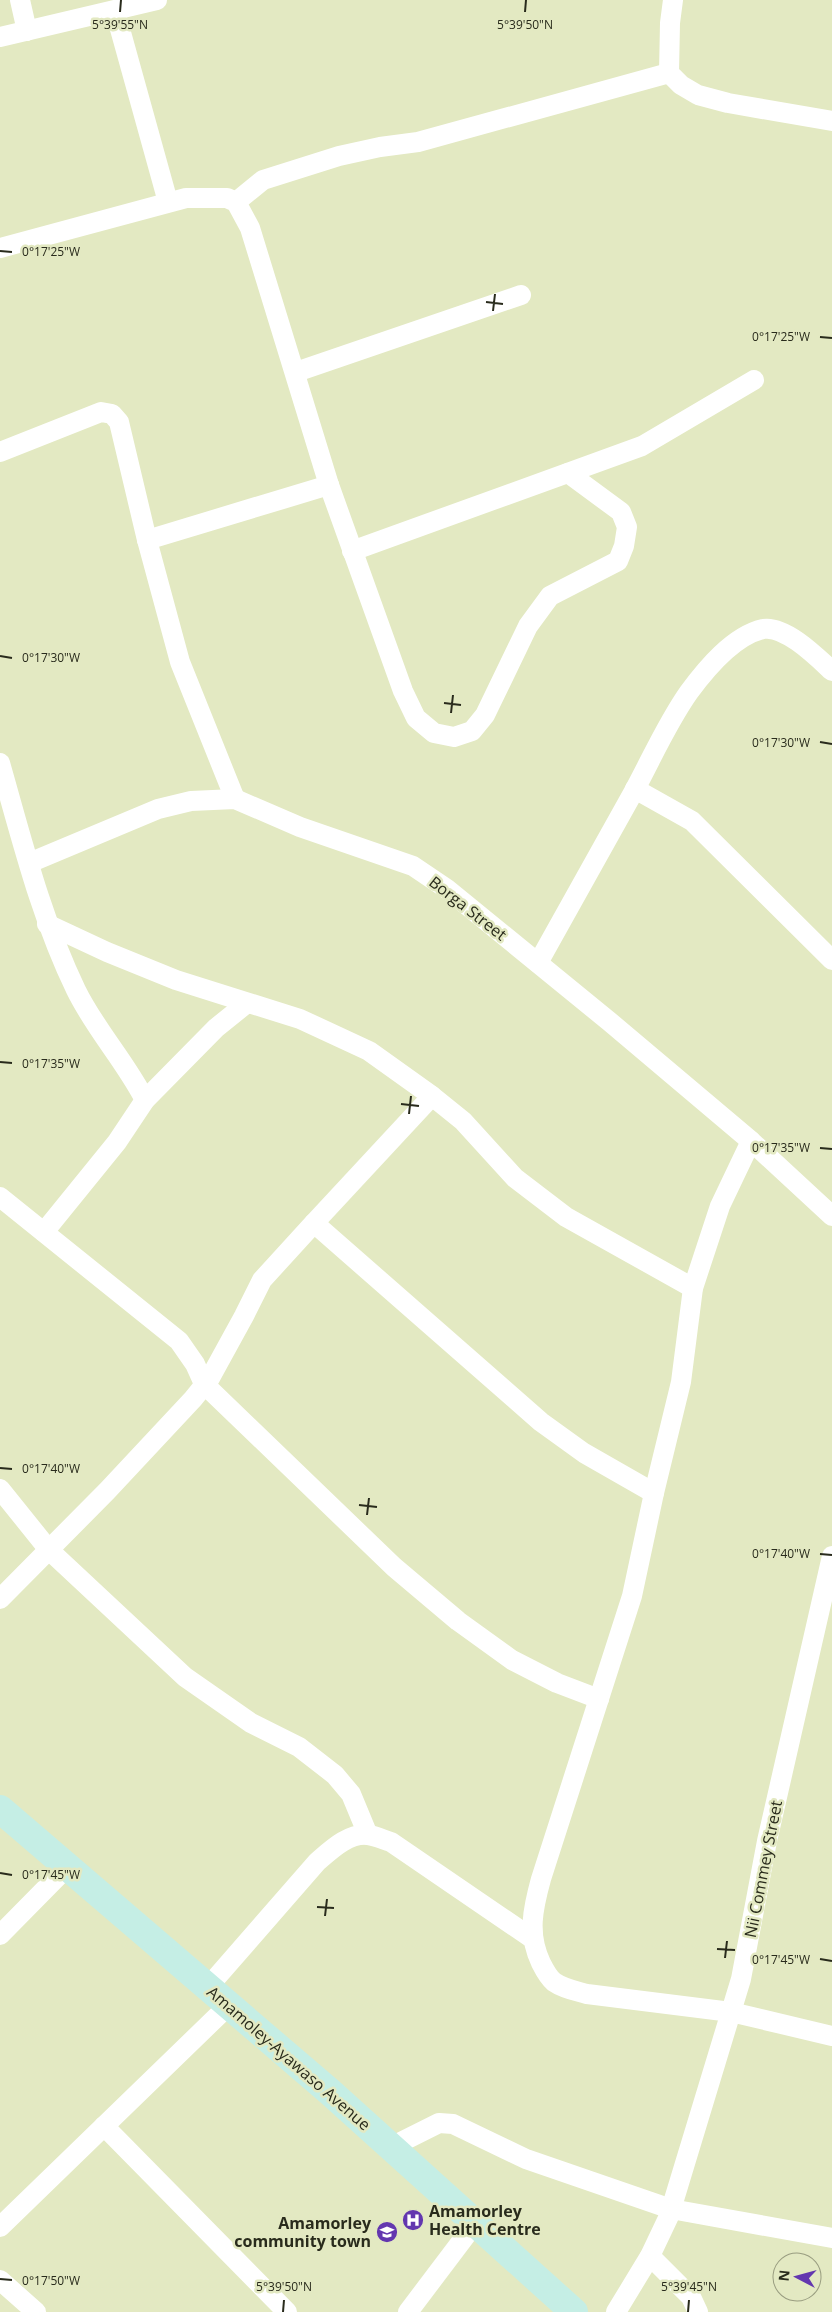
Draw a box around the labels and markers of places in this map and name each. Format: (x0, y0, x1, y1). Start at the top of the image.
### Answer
place label: Amamorley Health Centre (429, 2200, 541, 2240)
hospital icon: Amamorley Health Centre (401, 2208, 425, 2232)
place label: Amamorley community town (234, 2212, 372, 2252)
school or university icon: Amamorley community town (375, 2220, 399, 2244)

